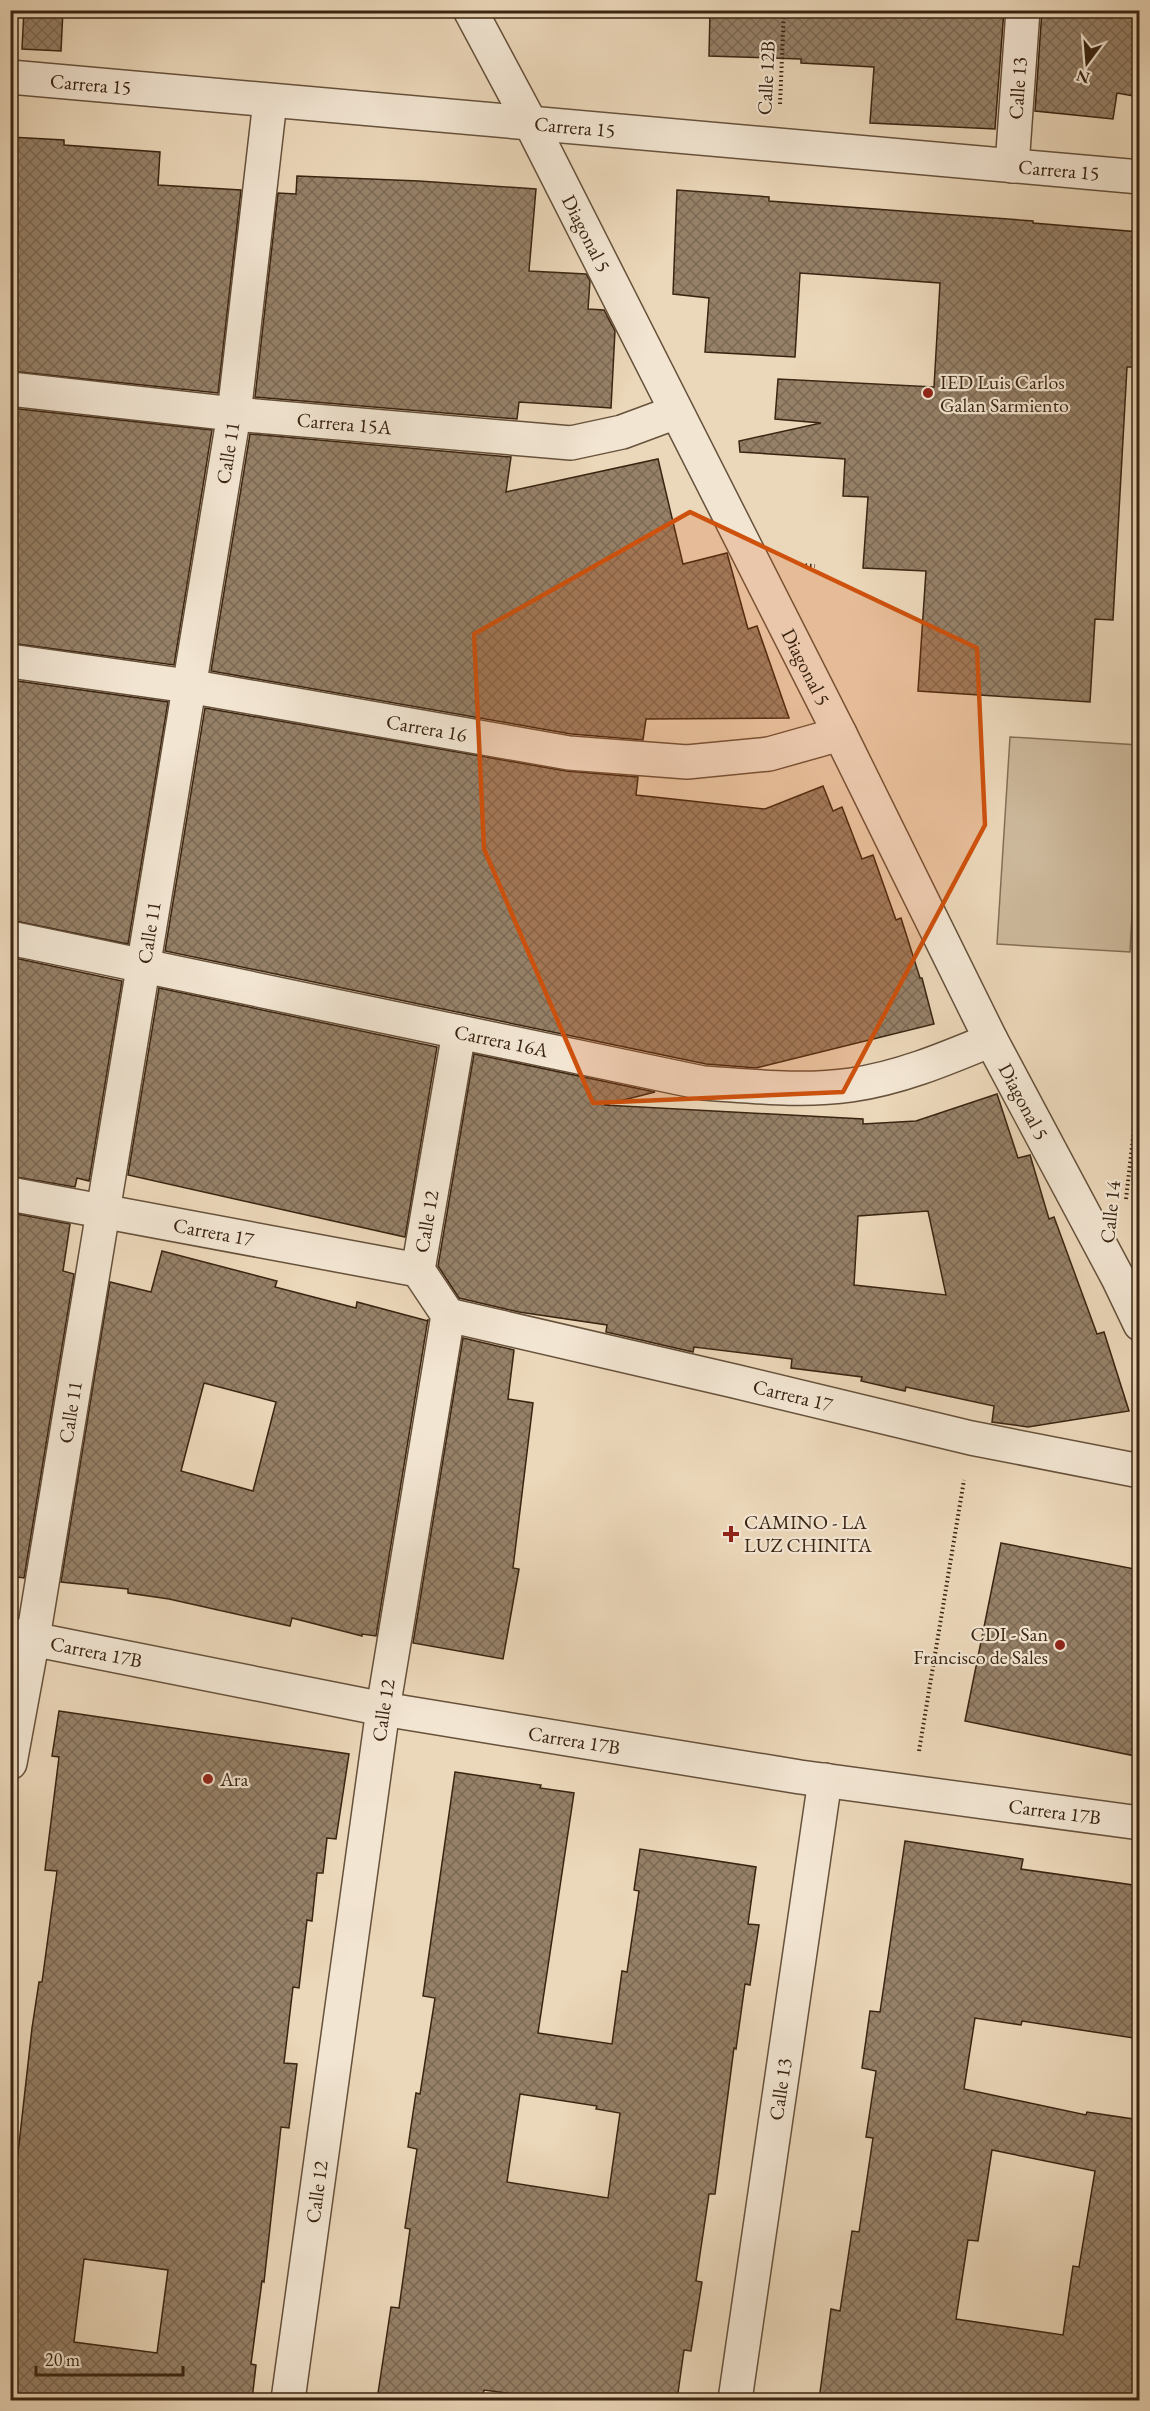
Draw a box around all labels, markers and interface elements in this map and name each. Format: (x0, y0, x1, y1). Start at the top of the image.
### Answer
north arrow (1057, 33, 1117, 93)
street label: Calle 12B (751, 40, 781, 116)
street label: Calle 13 (1002, 56, 1033, 120)
text: N (1074, 65, 1092, 89)
street label: Carrera 15 (49, 68, 132, 101)
street label: Carrera 15 (533, 110, 616, 144)
street label: Carrera 15 (1017, 153, 1101, 186)
street label: Diagonal 5 (556, 190, 617, 277)
place label: IED Luis Carlos Galan Sarmiento (940, 369, 1069, 418)
marker: IED Luis Carlos Galan Sarmiento (921, 386, 935, 400)
street label: Carrera 15A (296, 406, 393, 441)
street label: Calle 11 (210, 420, 246, 486)
street label: Diagonal 5 (776, 624, 837, 710)
street label: Carrera 16 (384, 708, 469, 748)
street label: Calle 11 (131, 899, 167, 966)
street label: Carrera 16A (452, 1018, 551, 1063)
street label: Diagonal 5 (993, 1058, 1055, 1144)
street label: Calle 14 (1094, 1179, 1126, 1245)
street label: Calle 12 (408, 1188, 445, 1255)
street label: Carrera 17 (171, 1212, 256, 1252)
street label: Carrera 17 (750, 1373, 836, 1417)
street label: Calle 11 (52, 1379, 88, 1445)
place label: CAMINO - LA LUZ CHINITA (744, 1509, 872, 1558)
marker: CAMINO - LA LUZ CHINITA (722, 1525, 740, 1543)
place label: CDI - San Francisco de Sales (913, 1621, 1048, 1670)
street label: Carrera 17B (48, 1630, 144, 1674)
marker: CDI - San Francisco de Sales (1053, 1638, 1067, 1652)
street label: Calle 12 (366, 1677, 401, 1743)
street label: Carrera 17B (526, 1720, 622, 1760)
place label: Ara (219, 1766, 249, 1792)
marker: Ara (201, 1772, 215, 1786)
street label: Carrera 17B (1007, 1792, 1103, 1831)
street label: Calle 13 (763, 2056, 797, 2122)
street label: Calle 12 (299, 2159, 334, 2225)
scale bar (36, 2339, 183, 2377)
text: 20 m (45, 2348, 80, 2371)

